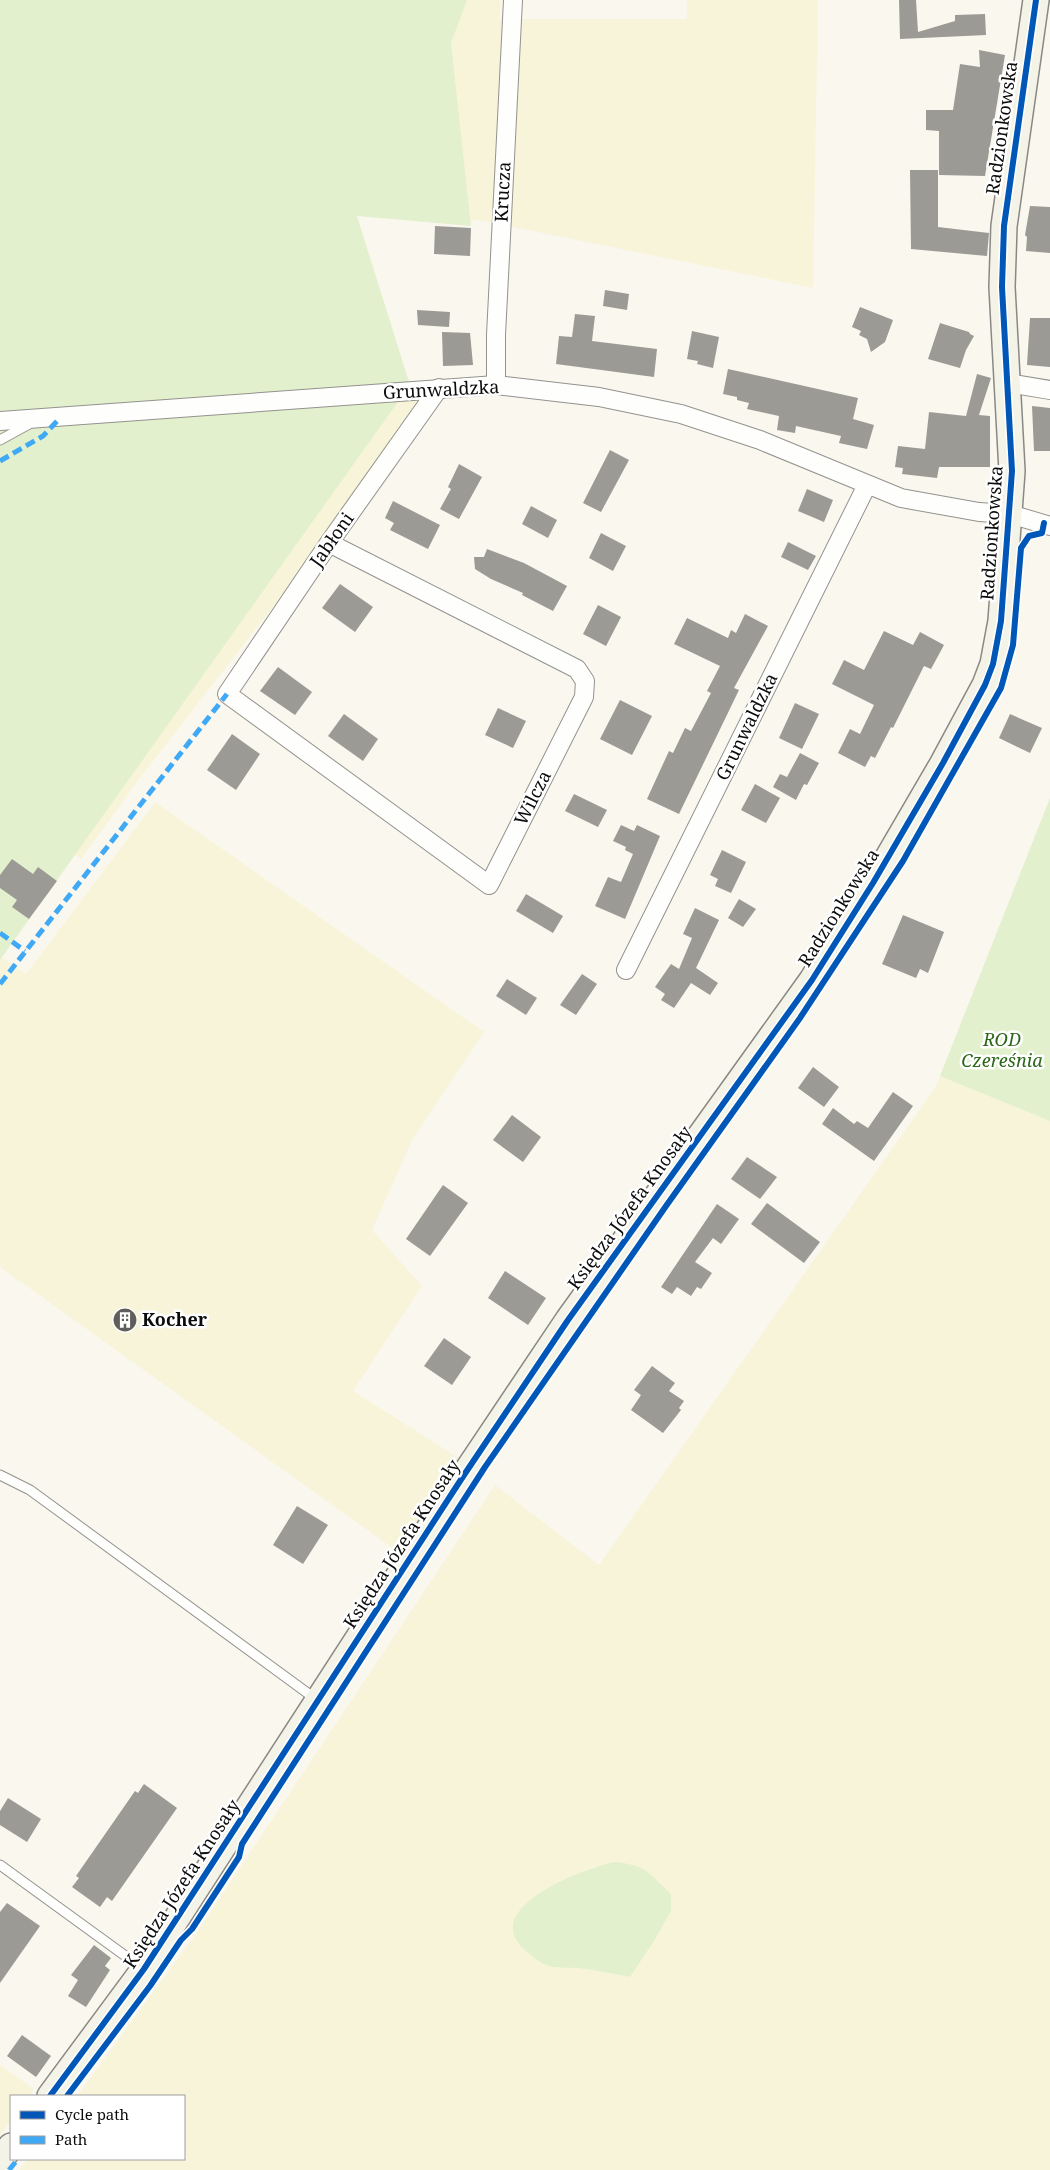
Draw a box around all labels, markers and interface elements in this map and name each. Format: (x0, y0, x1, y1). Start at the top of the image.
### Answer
street label: Radzionkowska (980, 59, 1022, 196)
street label: Krucza (488, 161, 516, 223)
street label: Grunwaldzka (382, 374, 500, 404)
street label: Radzionkowska (974, 465, 1008, 601)
street label: Jabłoni (303, 507, 359, 572)
street label: Grunwaldzka (710, 669, 782, 784)
street label: Wilcza (508, 766, 556, 829)
street label: Radzionkowska (792, 844, 884, 971)
park label: ROD Czereśnia (961, 1027, 1043, 1072)
street label: Księdza Józefa Knosały (562, 1120, 697, 1294)
building icon: Kocher (112, 1307, 138, 1333)
place label: Kocher (142, 1307, 208, 1331)
street label: Księdza Józefa Knosały (337, 1454, 465, 1633)
street label: Księdza Józefa Knosały (117, 1794, 245, 1973)
legend (10, 2095, 185, 2160)
text: Cycle path (55, 2104, 130, 2124)
text: Path (55, 2129, 88, 2149)

